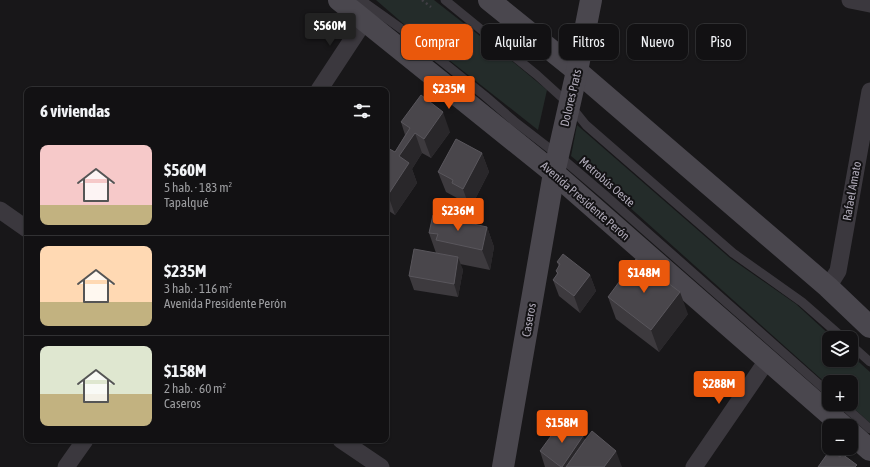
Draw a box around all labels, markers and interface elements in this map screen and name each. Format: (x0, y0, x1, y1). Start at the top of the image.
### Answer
pin: $560M (302, 13, 358, 47)
text: $560M (314, 18, 346, 33)
chip: Comprar (401, 24, 473, 60)
chip: Alquilar (481, 24, 551, 60)
chip: Filtros (559, 24, 619, 60)
chip: Nuevo (627, 24, 688, 60)
chip: Piso (696, 24, 746, 60)
street label: Dolores Prats (558, 68, 584, 128)
pin: $235M (421, 76, 477, 110)
text: $235M (433, 81, 465, 96)
icon: filters (351, 100, 373, 122)
text: 6 viviendas (40, 101, 110, 121)
street label: Metrobús Oeste (576, 154, 638, 210)
street label: Avenida Presidente Perón (538, 159, 632, 243)
text: $560M (164, 160, 207, 180)
street label: Rafael Amato (840, 160, 864, 222)
icon: home (72, 161, 120, 209)
text: 5 hab. · 183 m² (164, 180, 232, 195)
text: Tapalqué (164, 195, 209, 210)
pin: $236M (430, 198, 486, 232)
text: $236M (442, 203, 474, 218)
pin: $148M (616, 260, 672, 294)
text: $235M (164, 261, 207, 281)
icon: home (72, 262, 120, 310)
text: $148M (628, 265, 660, 280)
text: 3 hab. · 116 m² (164, 281, 232, 296)
text: Avenida Presidente Perón (164, 296, 287, 311)
street label: Caseros (519, 302, 539, 338)
map controls (822, 331, 858, 455)
button: layers (822, 331, 858, 367)
text: $158M (164, 361, 207, 381)
icon: home (72, 362, 120, 410)
pin: $288M (691, 371, 747, 405)
button: + (822, 375, 858, 411)
text: $288M (703, 376, 735, 391)
text: 2 hab. · 60 m² (164, 381, 226, 396)
text: Caseros (164, 396, 201, 411)
pin: $158M (534, 410, 590, 444)
text: $158M (546, 415, 578, 430)
button: − (822, 419, 858, 455)

